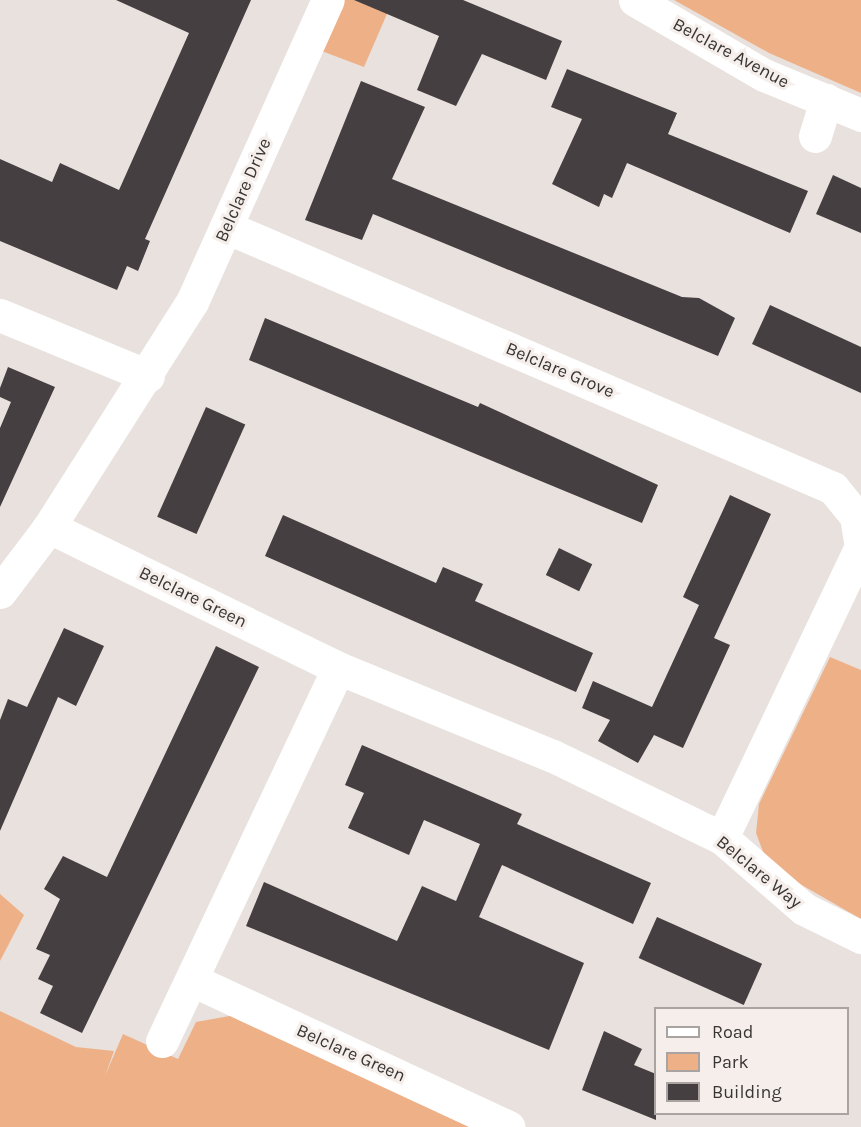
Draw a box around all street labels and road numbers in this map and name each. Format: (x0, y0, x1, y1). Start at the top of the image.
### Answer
street label: Belclare Avenue (669, 13, 793, 93)
street label: Belclare Drive (210, 135, 276, 245)
street label: Belclare Grove (502, 337, 618, 403)
street label: Belclare Green (136, 562, 250, 632)
street label: Belclare Way (712, 831, 806, 913)
street label: Belclare Green (293, 1019, 409, 1087)

